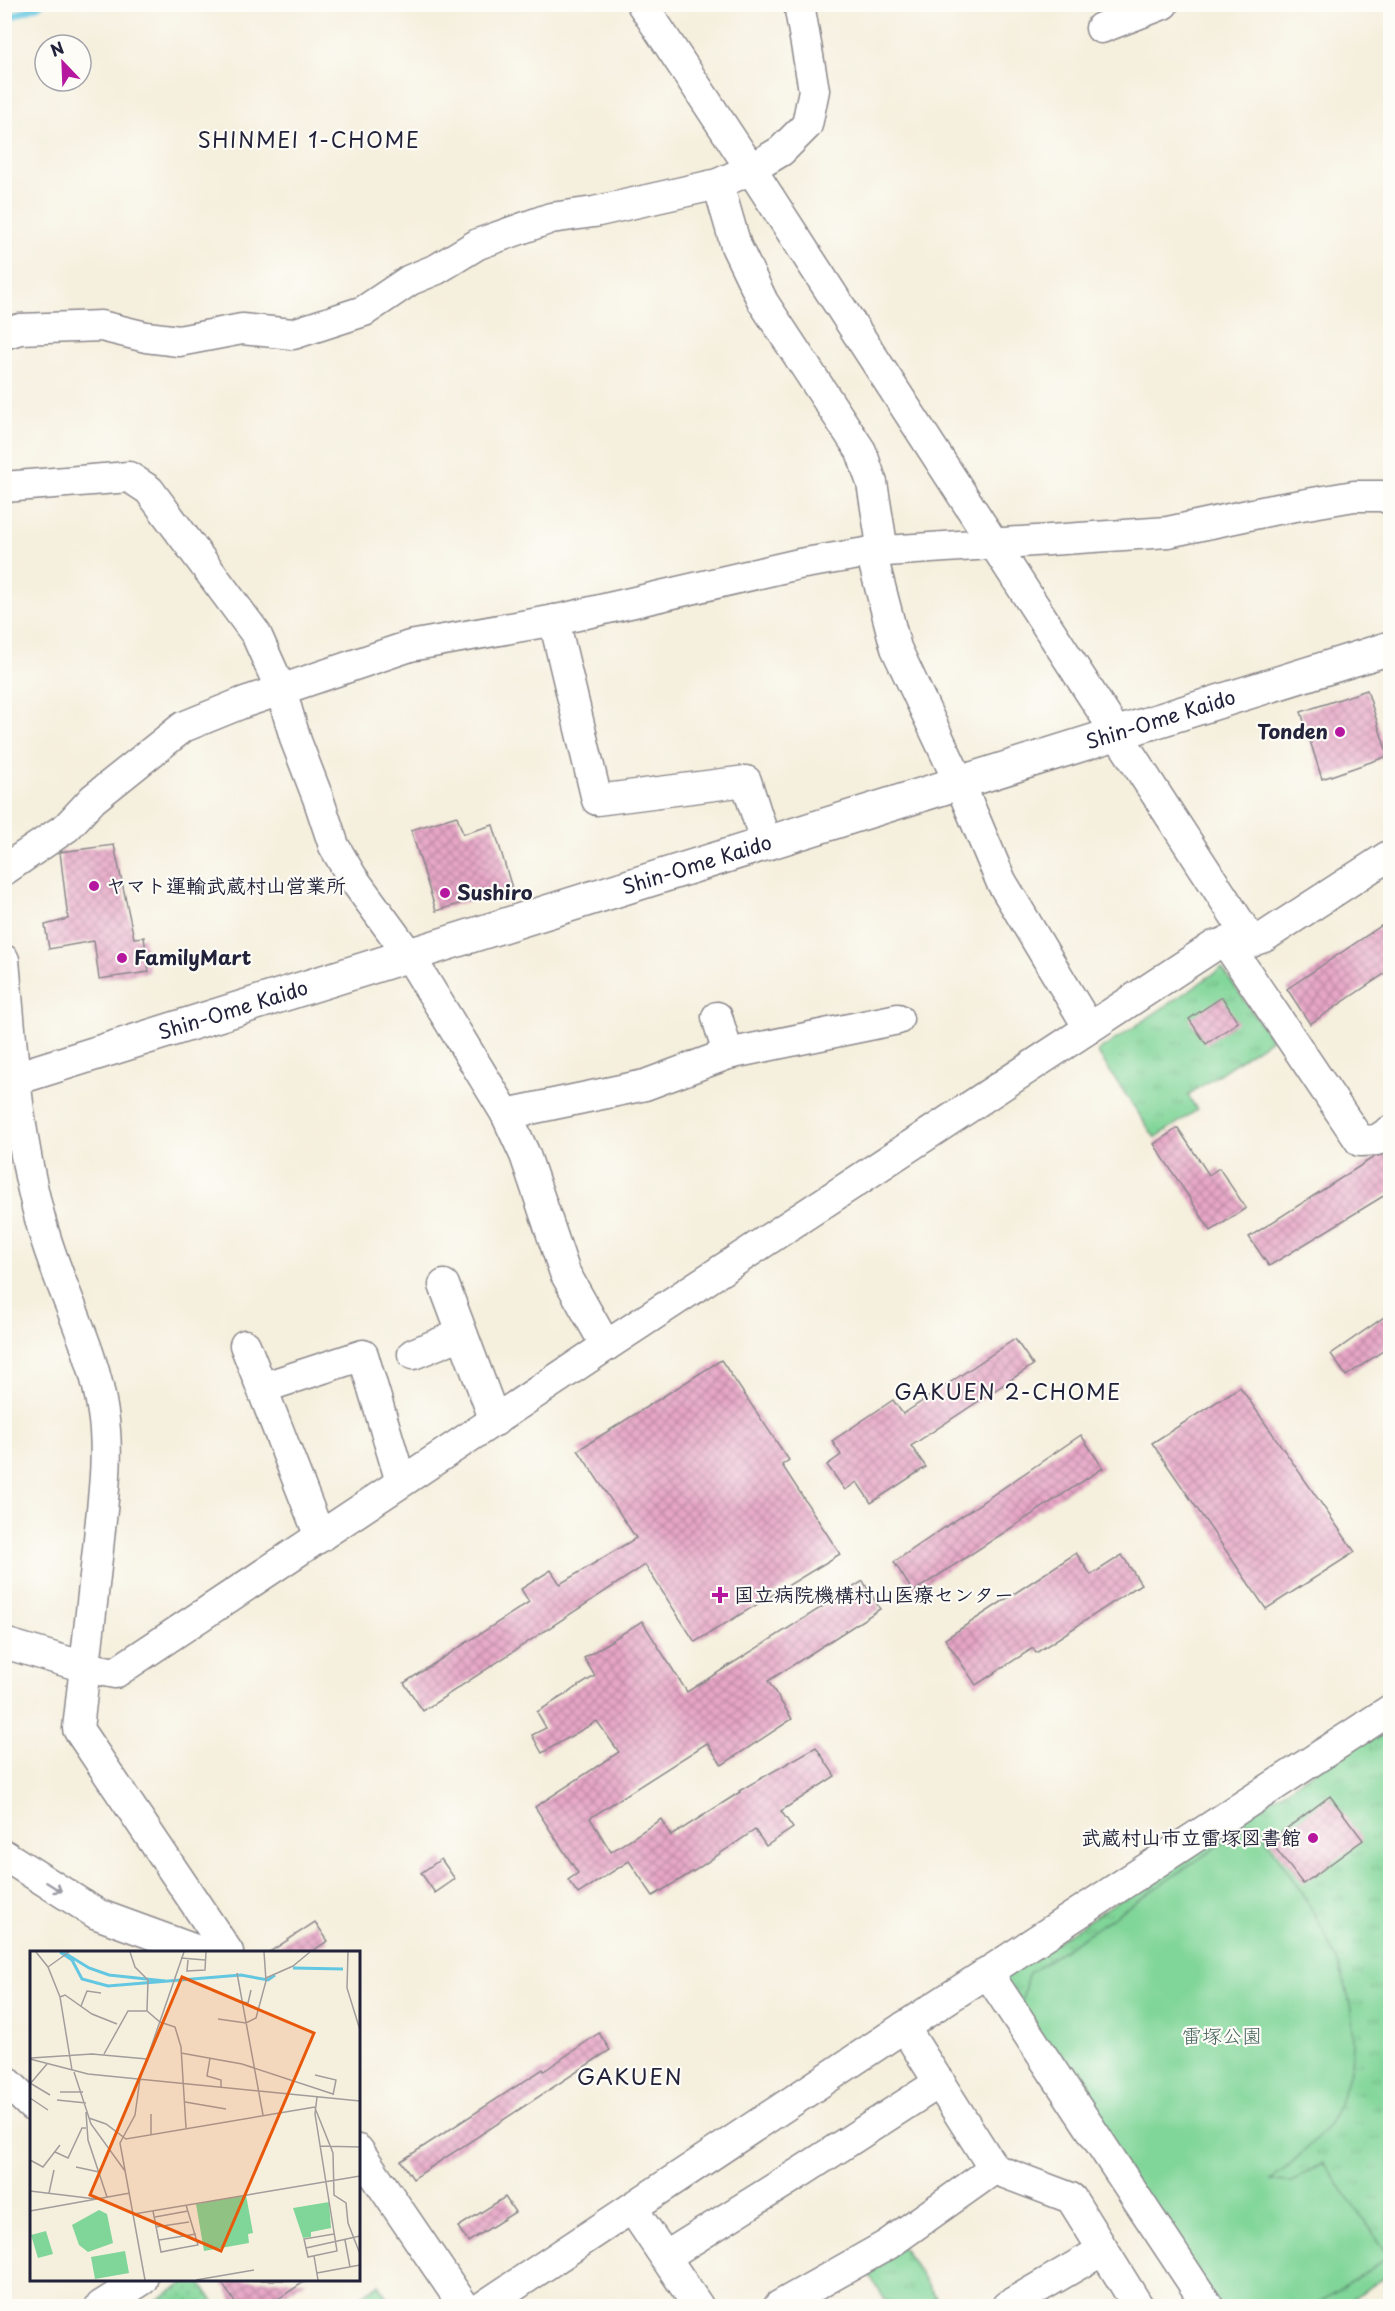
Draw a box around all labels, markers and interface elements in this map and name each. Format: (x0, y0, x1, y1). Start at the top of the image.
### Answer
north arrow (33, 33, 93, 93)
text: N (46, 35, 67, 62)
district label: SHINMEI 1-CHOME (198, 123, 420, 155)
street label: Shin-Ome Kaido (1082, 681, 1239, 756)
place label: Tonden (1257, 716, 1328, 746)
marker: Tonden (1333, 725, 1347, 739)
street label: Shin-Ome Kaido (618, 827, 775, 902)
place label: ヤマト運輸武蔵村山営業所 (106, 870, 346, 900)
place label: Sushiro (457, 877, 533, 907)
marker: ヤマト運輸武蔵村山営業所 (87, 879, 101, 893)
marker: Sushiro (438, 886, 452, 900)
place label: FamilyMart (134, 942, 252, 972)
marker: FamilyMart (115, 951, 129, 965)
street label: Shin-Ome Kaido (154, 972, 311, 1047)
district label: GAKUEN 2-CHOME (894, 1375, 1122, 1407)
place label: 国立病院機構村山医療センター (734, 1579, 1014, 1609)
marker: 国立病院機構村山医療センター (711, 1586, 729, 1604)
place label: 武蔵村山市立雷塚図書館 (1081, 1822, 1301, 1852)
marker: 武蔵村山市立雷塚図書館 (1306, 1831, 1320, 1845)
one-way arrow (45, 1881, 62, 1893)
inset map (30, 1951, 360, 2281)
park label: 雷塚公園 (1182, 2020, 1262, 2050)
district label: GAKUEN (577, 2059, 683, 2092)

